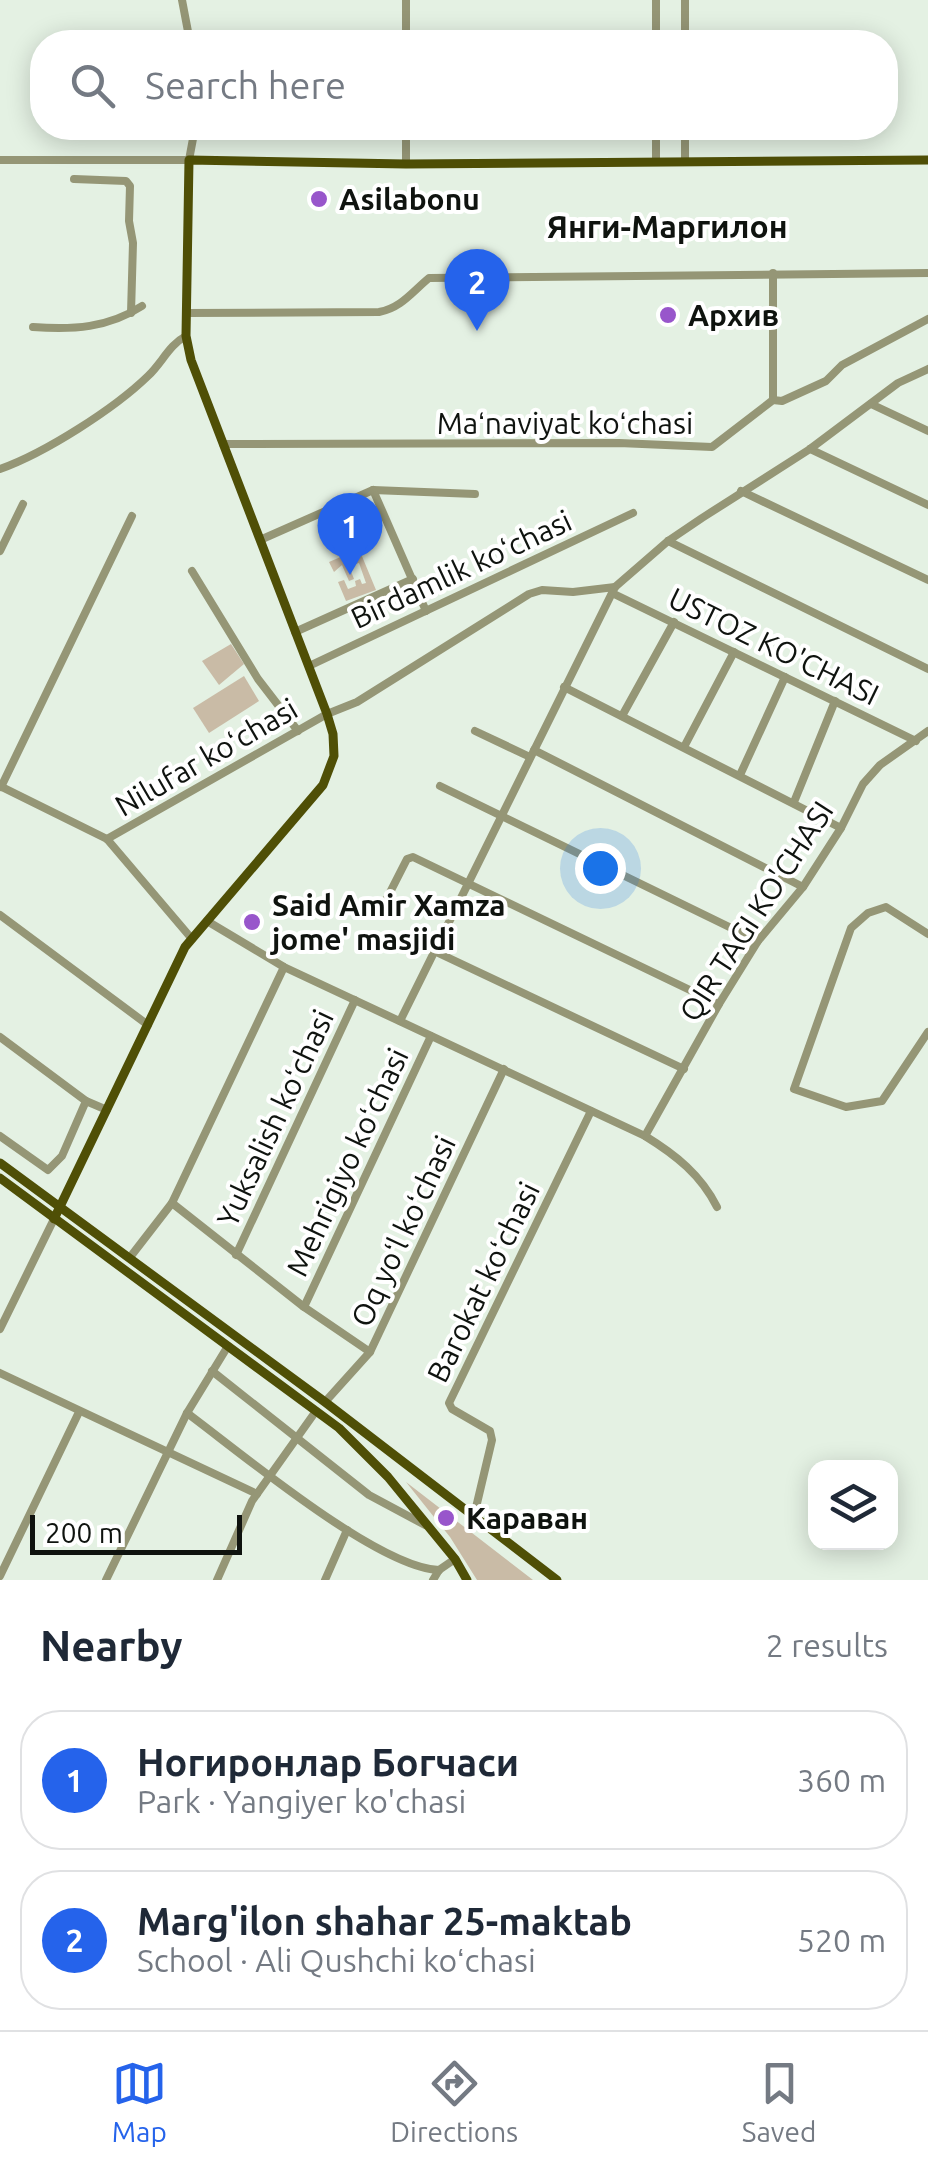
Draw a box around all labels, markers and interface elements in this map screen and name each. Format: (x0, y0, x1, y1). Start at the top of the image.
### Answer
search box (30, 30, 898, 140)
icon: search (65, 58, 120, 113)
text: Search here (145, 64, 346, 106)
place label: Asilabonu (339, 182, 480, 216)
marker: Asilabonu (308, 188, 330, 210)
district label: Янги-Маргилон (546, 208, 788, 244)
pin: 2 (444, 248, 510, 331)
place label: Архив (688, 298, 779, 332)
marker: Архив (657, 304, 679, 326)
street label: Maʻnaviyat koʻchasi (437, 406, 693, 440)
pin: 1 (318, 492, 382, 575)
street label: Birdamlik koʻchasi (345, 503, 577, 635)
street label: USTOZ KO'CHASI (663, 580, 885, 712)
street label: Nilufar koʻchasi (109, 691, 303, 823)
street label: QIR TAGI KO'CHASI (672, 795, 840, 1027)
your location (575, 843, 626, 894)
place label: Said Amir Xamza jome' masjidi (269, 888, 506, 956)
marker: Said Amir Xamza jome' masjidi (241, 911, 263, 933)
street label: Yuksalish koʻchasi (210, 1004, 340, 1232)
street label: Mehrigiyo koʻchasi (279, 1043, 415, 1281)
street label: Oq yoʻl koʻchasi (344, 1130, 462, 1332)
street label: Barokat koʻchasi (420, 1177, 546, 1387)
map controls (808, 1460, 898, 1550)
button: layers (808, 1460, 898, 1550)
place label: Караван (466, 1501, 588, 1535)
marker: Караван (435, 1507, 457, 1529)
scale bar (30, 1510, 242, 1554)
text: 200 m (45, 1517, 123, 1548)
text: Nearby (40, 1622, 183, 1669)
text: 2 results (766, 1627, 888, 1663)
text: Ногиронлар Богчаси (137, 1741, 519, 1783)
text: 1 (65, 1762, 84, 1798)
text: 360 m (797, 1762, 886, 1798)
text: Park · Yangiyer ko'chasi (137, 1783, 466, 1819)
text: Marg'ilon shahar 25-maktab (137, 1900, 632, 1942)
text: 2 (65, 1922, 84, 1958)
text: 520 m (797, 1922, 886, 1958)
text: School · Ali Qushchi koʻchasi (137, 1942, 536, 1978)
tab: Map (112, 2056, 167, 2147)
tab: Directions (390, 2056, 518, 2147)
tab: Saved (742, 2056, 816, 2147)

